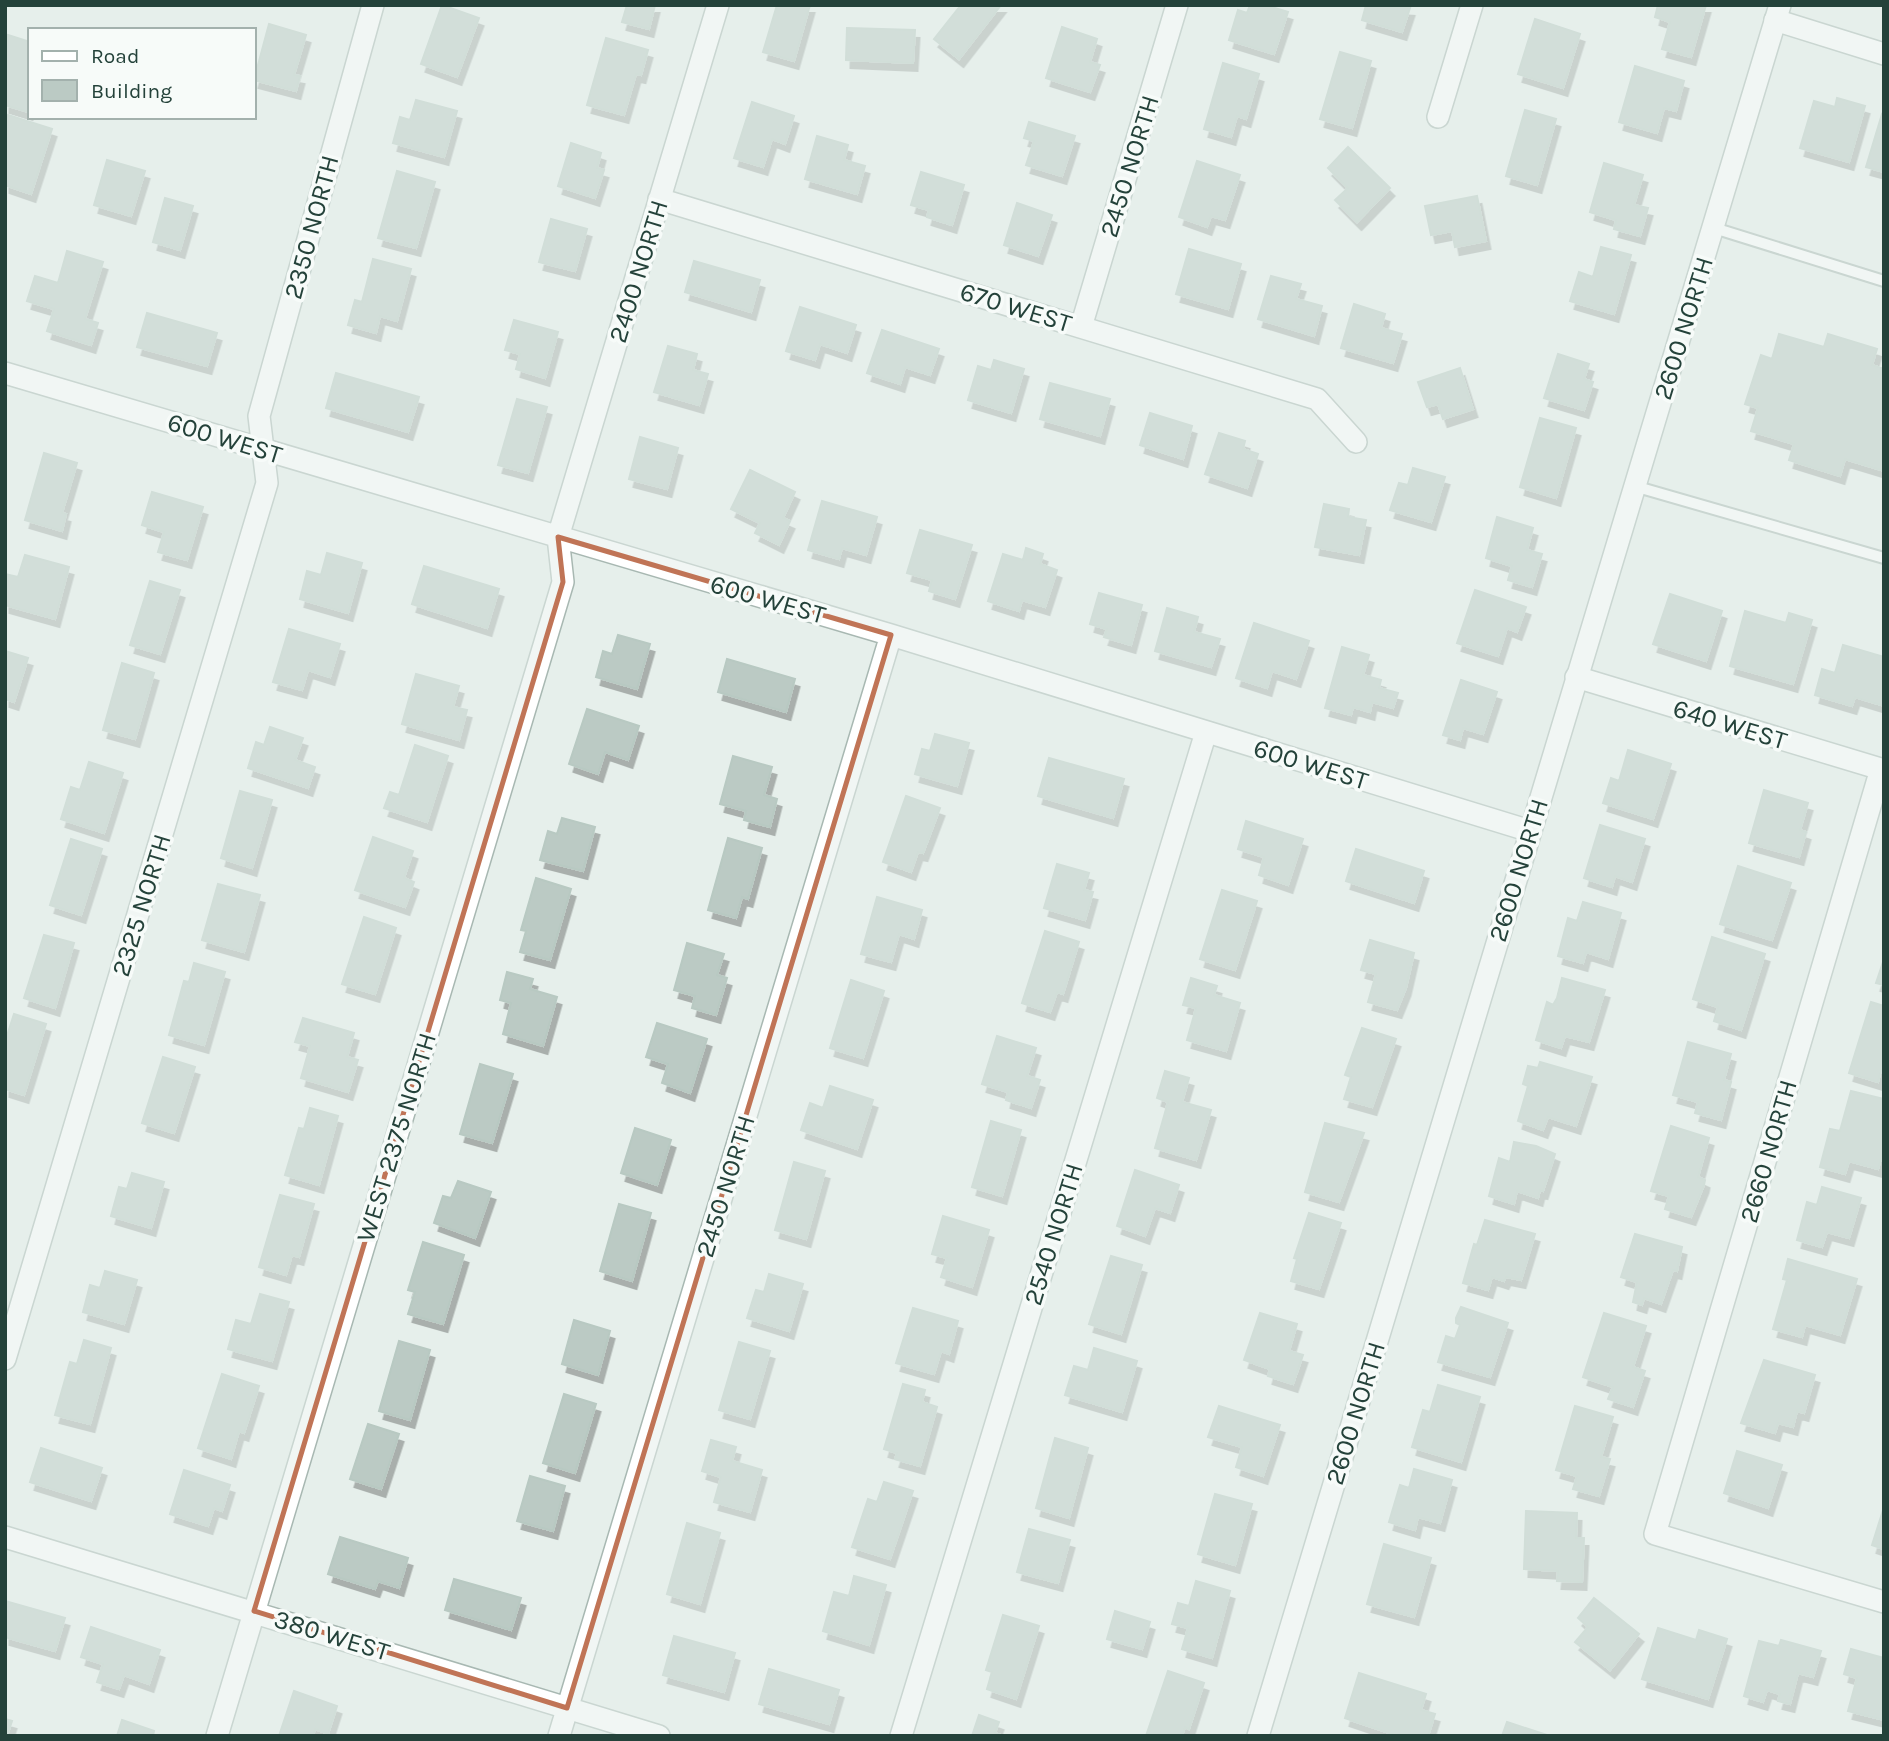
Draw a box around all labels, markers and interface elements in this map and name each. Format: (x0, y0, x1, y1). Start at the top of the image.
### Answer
legend (28, 28, 256, 119)
text: Road (91, 44, 139, 68)
text: Building (91, 79, 172, 103)
street label: 2450 NORTH (1093, 91, 1166, 241)
street label: 2350 NORTH (277, 152, 346, 302)
street label: 2400 NORTH (602, 196, 675, 346)
street label: 2600 NORTH (1647, 253, 1720, 403)
street label: 670 WEST (956, 276, 1076, 339)
street label: 600 WEST (164, 406, 286, 471)
street label: 600 WEST (707, 568, 829, 631)
street label: 640 WEST (1669, 692, 1791, 756)
street label: 600 WEST (1250, 732, 1372, 797)
street label: 2600 NORTH (1482, 795, 1555, 945)
street label: 2325 NORTH (105, 830, 178, 980)
street label: WEST 2375 NORTH (350, 1029, 443, 1246)
street label: 2660 NORTH (1733, 1076, 1804, 1226)
street label: 2450 NORTH (689, 1111, 762, 1261)
street label: 2540 NORTH (1017, 1159, 1090, 1309)
street label: 2600 NORTH (1319, 1338, 1392, 1488)
street label: 380 WEST (270, 1603, 394, 1668)

